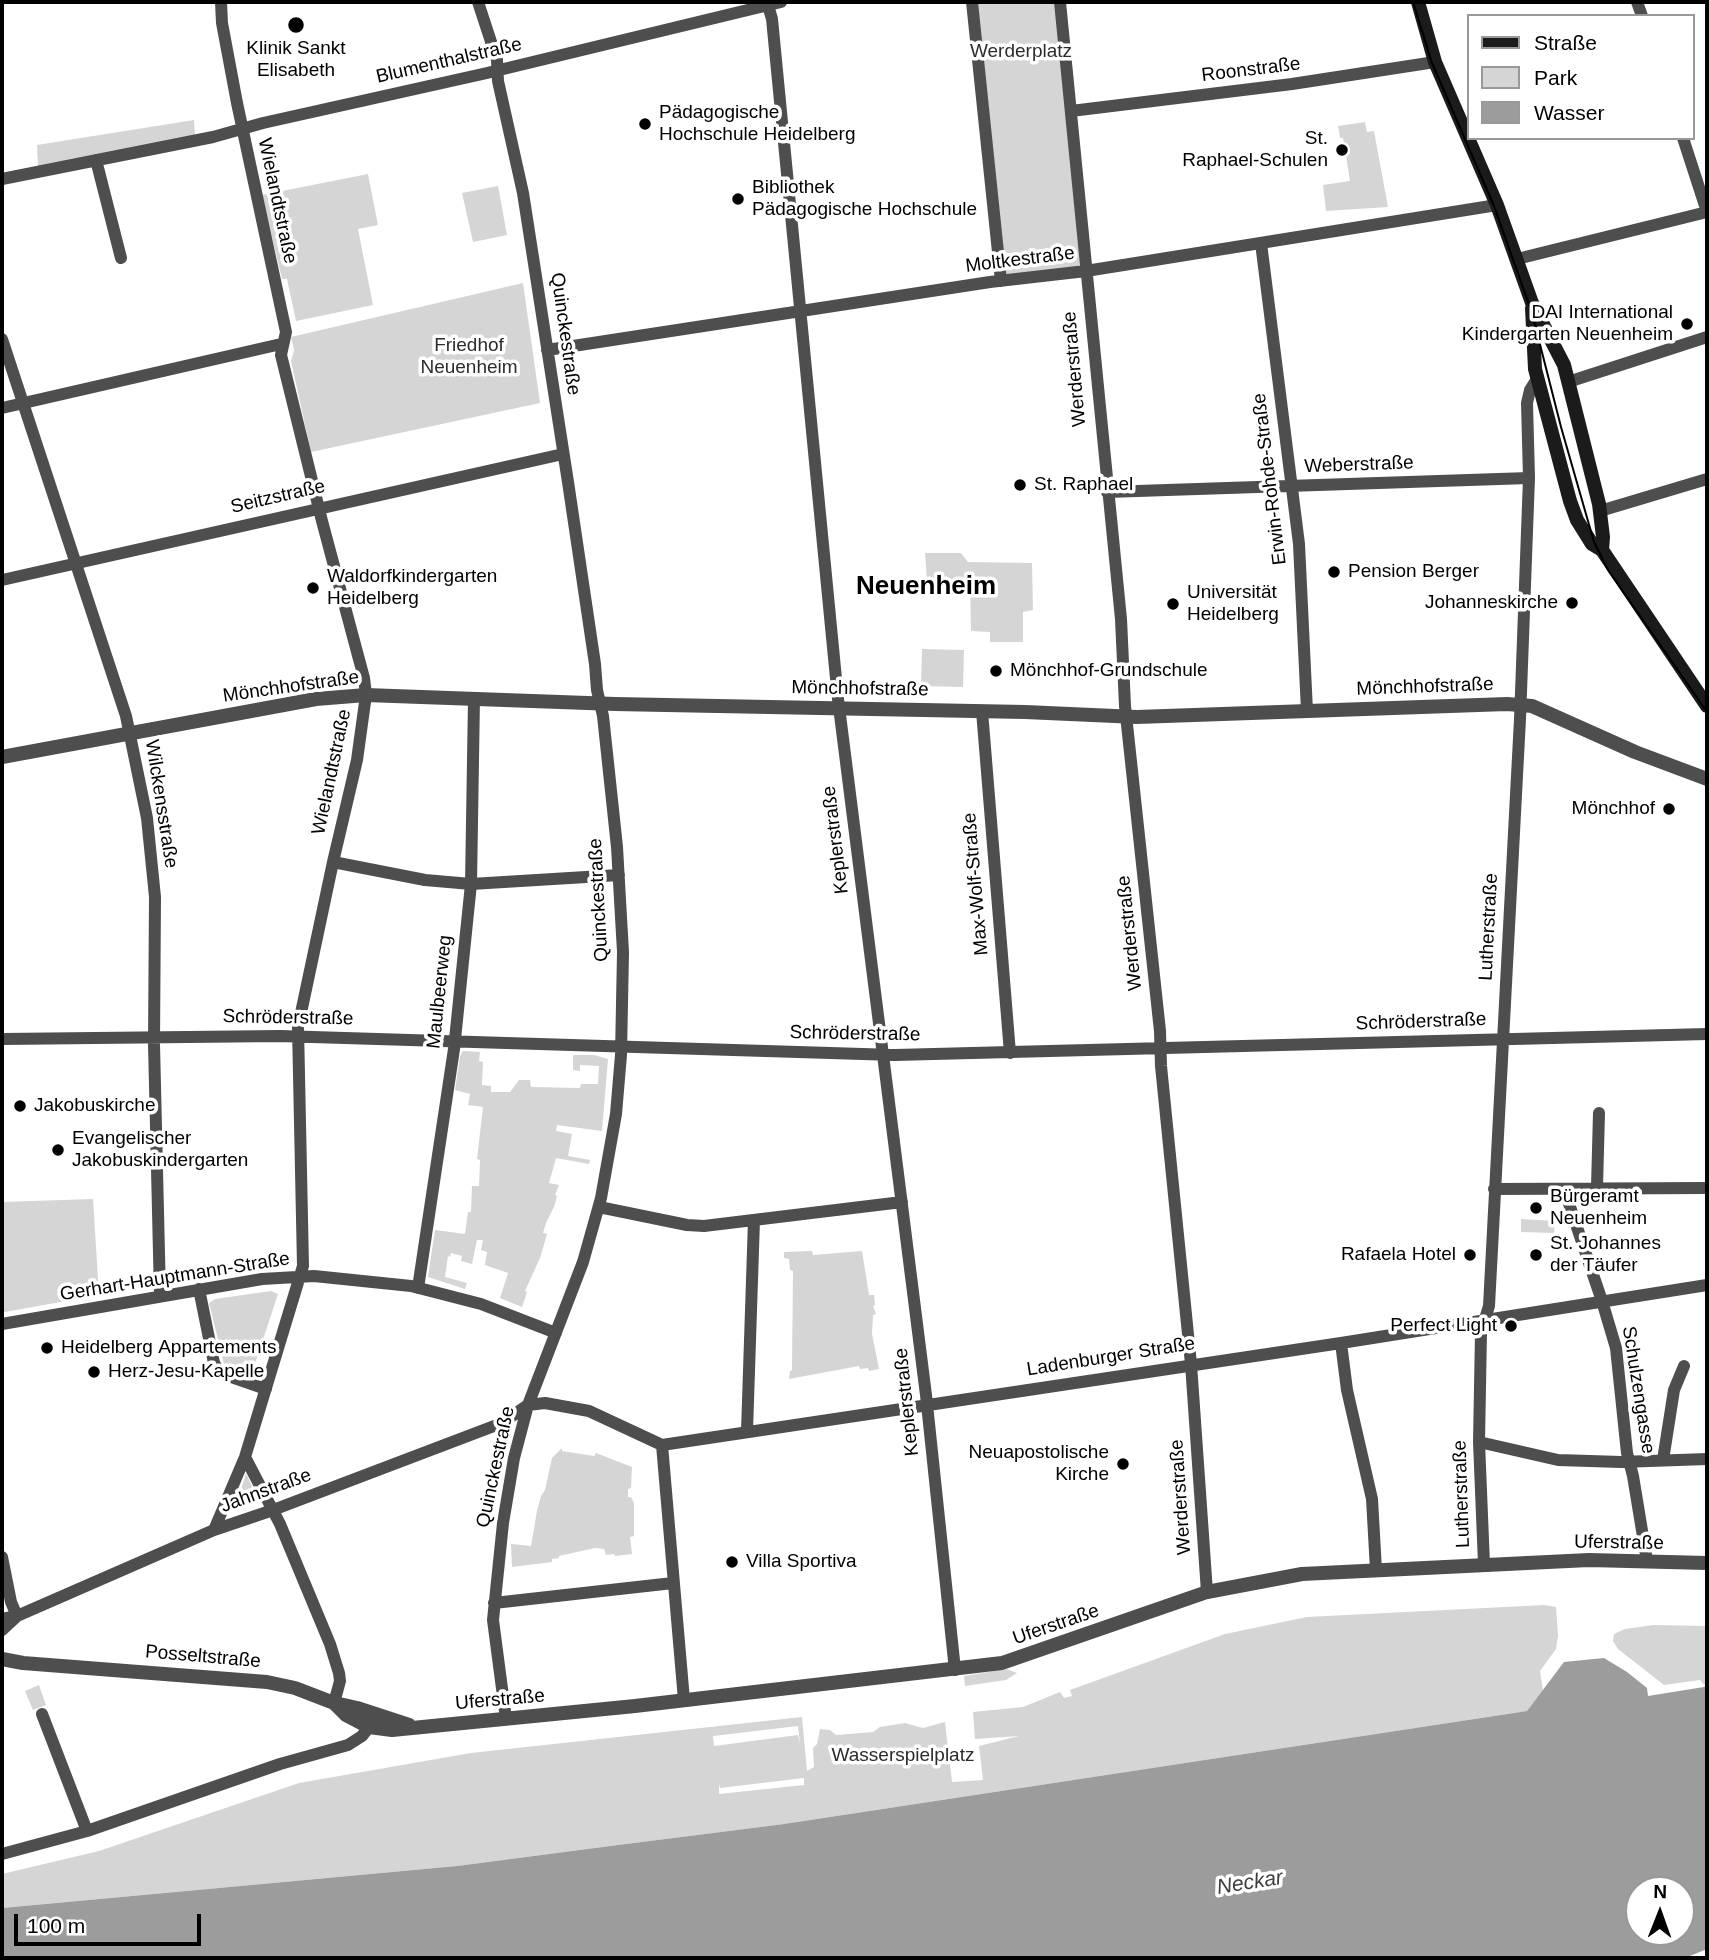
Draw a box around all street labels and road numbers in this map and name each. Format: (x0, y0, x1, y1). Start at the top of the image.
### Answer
street label: Blumenthalstraße (374, 33, 524, 89)
street label: Roonstraße (1200, 53, 1302, 87)
street label: Wielandtstraße (253, 136, 301, 266)
street label: Moltkestraße (964, 242, 1076, 278)
street label: Quinckestraße (545, 271, 585, 397)
street label: Werderstraße (1059, 310, 1091, 428)
street label: Erwin-Rohde-Straße (1248, 392, 1292, 566)
street label: Weberstraße (1304, 452, 1414, 478)
street label: Seitzstraße (229, 475, 327, 519)
street label: Mönchhofstraße (221, 666, 361, 708)
street label: Mönchhofstraße (1356, 673, 1494, 701)
street label: Mönchhofstraße (791, 676, 929, 702)
street label: Wielandtstraße (308, 707, 356, 837)
street label: Wilckensstraße (140, 738, 182, 870)
street label: Keplerstraße (818, 785, 854, 895)
street label: Max-Wolf-Straße (958, 812, 994, 956)
street label: Quinckestraße (584, 838, 614, 962)
street label: Lutherstraße (1475, 873, 1503, 981)
street label: Werderstraße (1113, 874, 1147, 992)
street label: Maulbeerweg (423, 934, 457, 1050)
street label: Schröderstraße (222, 1005, 354, 1031)
street label: Schröderstraße (1355, 1008, 1487, 1036)
street label: Schröderstraße (789, 1021, 921, 1047)
street label: Gerhart-Hauptmann-Straße (58, 1248, 292, 1306)
street label: Schulzengasse (1617, 1325, 1659, 1455)
street label: Ladenburger Straße (1025, 1332, 1197, 1382)
street label: Keplerstraße (890, 1347, 924, 1457)
street label: Quinckestraße (472, 1404, 520, 1530)
street label: Werderstraße (1166, 1438, 1196, 1556)
street label: Lutherstraße (1449, 1440, 1475, 1548)
street label: Jahnstraße (217, 1464, 315, 1518)
street label: Uferstraße (1574, 1531, 1664, 1555)
street label: Uferstraße (1010, 1600, 1102, 1650)
street label: Posseltstraße (144, 1641, 262, 1673)
street label: Uferstraße (454, 1685, 546, 1715)

